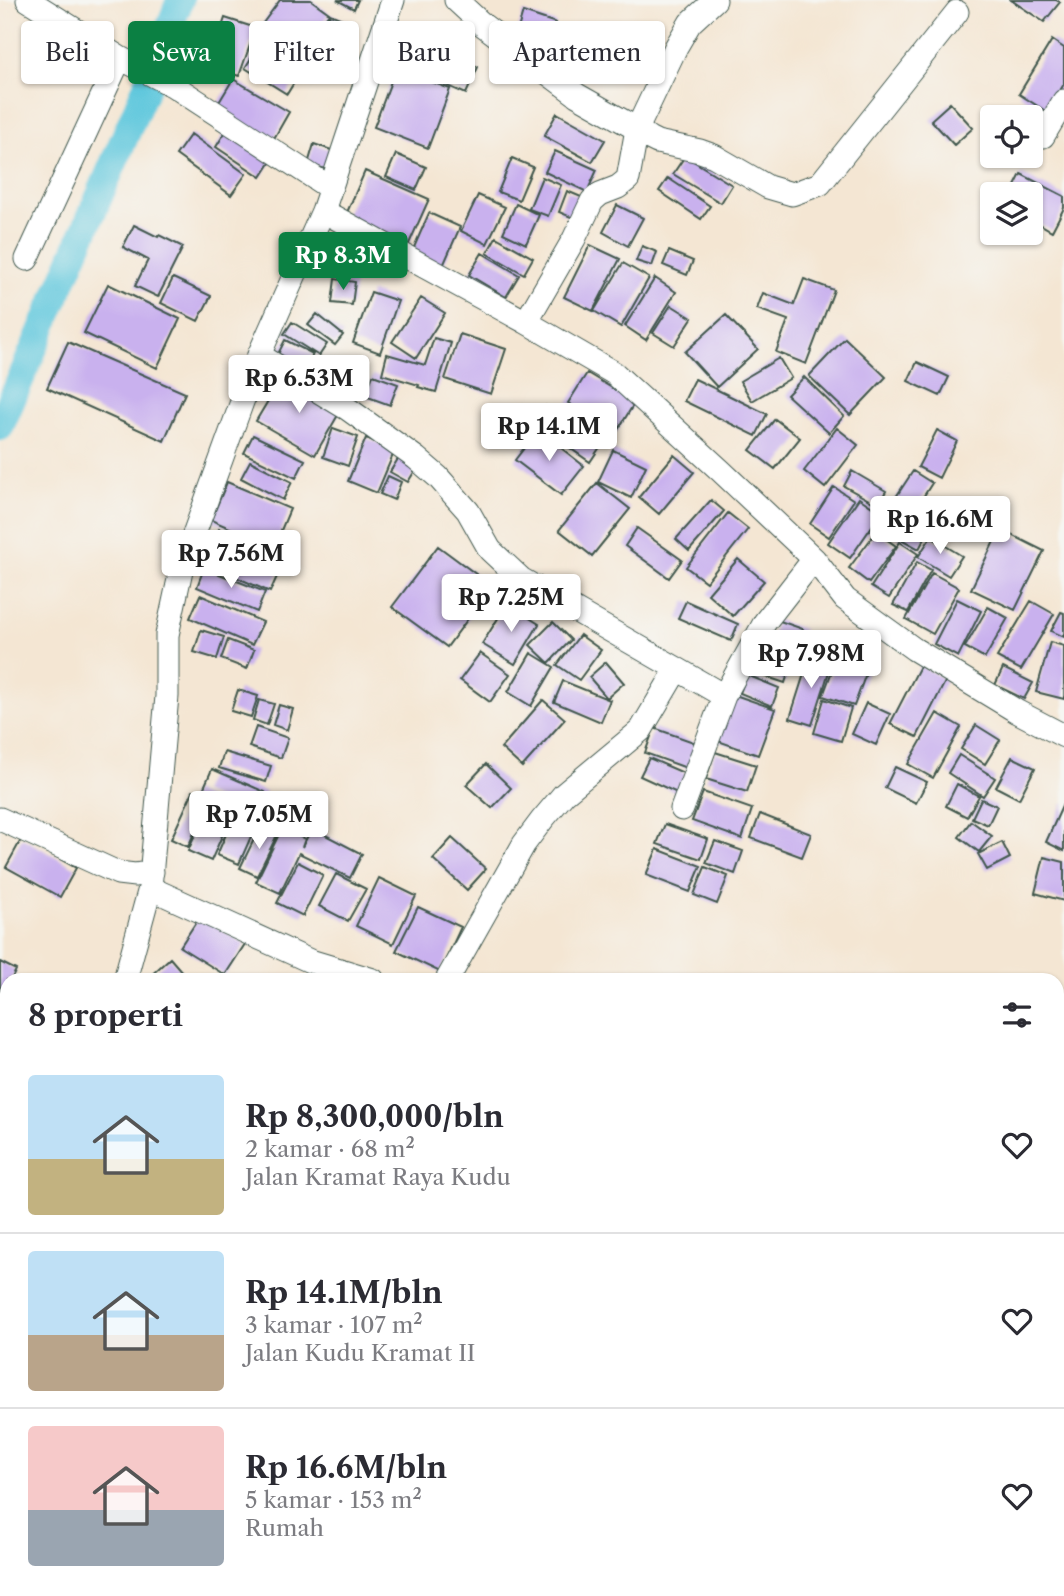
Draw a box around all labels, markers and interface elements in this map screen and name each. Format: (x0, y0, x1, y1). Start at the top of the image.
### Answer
chip: Beli (21, 21, 114, 84)
chip: Sewa (128, 21, 235, 84)
chip: Filter (249, 21, 359, 84)
chip: Baru (373, 21, 475, 84)
chip: Apartemen (489, 21, 665, 84)
map controls (980, 105, 1043, 245)
button: locate (980, 105, 1043, 168)
button: layers (980, 182, 1043, 245)
pin: Rp 8.3M (278, 232, 408, 292)
text: Rp 8.3M (295, 241, 391, 269)
pin: Rp 6.53M (227, 356, 371, 415)
text: Rp 6.53M (244, 364, 354, 392)
pin: Rp 14.1M (477, 404, 621, 463)
text: Rp 14.1M (497, 412, 601, 440)
pin: Rp 16.6M (868, 496, 1012, 556)
text: Rp 16.6M (886, 505, 994, 533)
pin: Rp 7.56M (159, 530, 303, 590)
text: Rp 7.56M (178, 539, 284, 567)
pin: Rp 7.25M (439, 574, 583, 634)
text: Rp 7.25M (458, 583, 564, 611)
pin: Rp 7.98M (739, 630, 883, 690)
text: Rp 7.98M (757, 639, 865, 667)
pin: Rp 7.05M (187, 792, 331, 851)
text: Rp 7.05M (205, 800, 313, 828)
icon: filters (998, 996, 1036, 1034)
text: 8 properti (28, 997, 183, 1034)
text: Rp 8,300,000/bln (245, 1098, 504, 1135)
icon: home (84, 1103, 168, 1187)
icon: heart (998, 1126, 1036, 1164)
text: 2 kamar · 68 m² (245, 1135, 415, 1163)
text: Jalan Kramat Raya Kudu (245, 1163, 511, 1191)
text: Rp 14.1M/bln (245, 1274, 443, 1311)
icon: home (84, 1279, 168, 1363)
icon: heart (998, 1302, 1036, 1340)
text: 3 kamar · 107 m² (245, 1311, 423, 1339)
text: Jalan Kudu Kramat II (245, 1339, 476, 1367)
text: Rp 16.6M/bln (245, 1449, 447, 1486)
icon: home (84, 1454, 168, 1538)
icon: heart (998, 1477, 1036, 1515)
text: 5 kamar · 153 m² (245, 1486, 422, 1514)
text: Rumah (245, 1514, 324, 1542)

